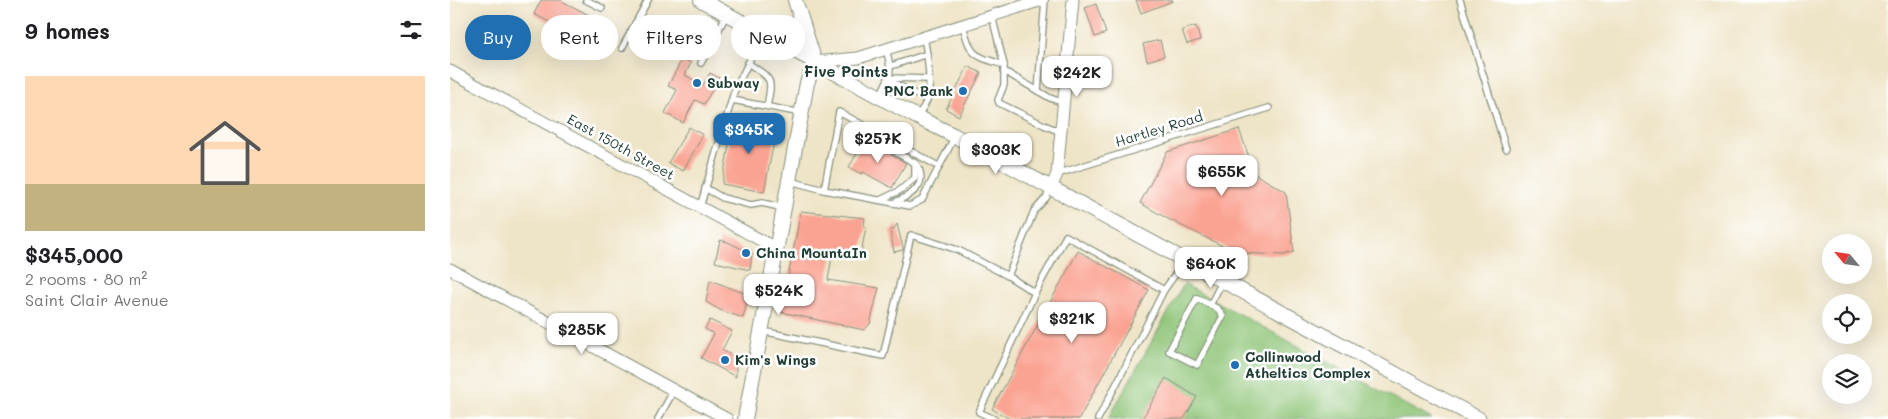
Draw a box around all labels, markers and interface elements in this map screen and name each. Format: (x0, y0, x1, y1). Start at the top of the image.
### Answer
chip: Buy (465, 15, 531, 60)
chip: Rent (541, 15, 618, 60)
chip: Filters (628, 15, 721, 60)
chip: New (731, 15, 805, 60)
icon: filters (397, 16, 425, 44)
text: 9 homes (25, 17, 110, 44)
pin: $242K (1042, 56, 1112, 98)
district label: Five Points (804, 61, 888, 81)
text: $242K (1053, 61, 1101, 82)
place label: Subway (707, 73, 760, 92)
marker: Subway (691, 77, 703, 89)
place label: PNC Bank (884, 81, 953, 100)
marker: PNC Bank (957, 85, 969, 97)
street label: Hartley Road (1113, 106, 1205, 151)
icon: home (180, 108, 270, 198)
street label: East 150th Street (564, 109, 678, 184)
pin: $345K (714, 112, 784, 155)
text: $345K (724, 118, 774, 139)
pin: $257K (843, 121, 913, 164)
text: $257K (854, 127, 902, 148)
pin: $303K (961, 132, 1031, 175)
text: $303K (971, 138, 1021, 159)
pin: $655K (1187, 154, 1257, 197)
text: $655K (1198, 160, 1246, 181)
north arrow (1822, 234, 1872, 284)
map controls (1822, 234, 1872, 404)
text: $345,000 (25, 241, 123, 268)
place label: China MountaIn (756, 243, 867, 262)
pin: $640K (1176, 246, 1246, 289)
marker: China MountaIn (740, 247, 752, 259)
text: $640K (1186, 252, 1236, 273)
text: 2 rooms · 80 m² (25, 268, 147, 289)
pin: $524K (744, 274, 814, 316)
text: $524K (755, 279, 803, 300)
text: Saint Clair Avenue (25, 289, 169, 310)
button: locate (1822, 294, 1872, 344)
pin: $321K (1037, 302, 1107, 344)
text: $321K (1049, 307, 1095, 328)
pin: $285K (547, 312, 617, 355)
text: $285K (558, 318, 606, 339)
place label: Collinwood Atheltics Complex (1245, 347, 1371, 382)
place label: Kim's Wings (735, 350, 816, 369)
marker: Kim's Wings (719, 354, 731, 366)
button: layers (1822, 354, 1872, 404)
marker: Collinwood Atheltics Complex (1229, 359, 1241, 371)

